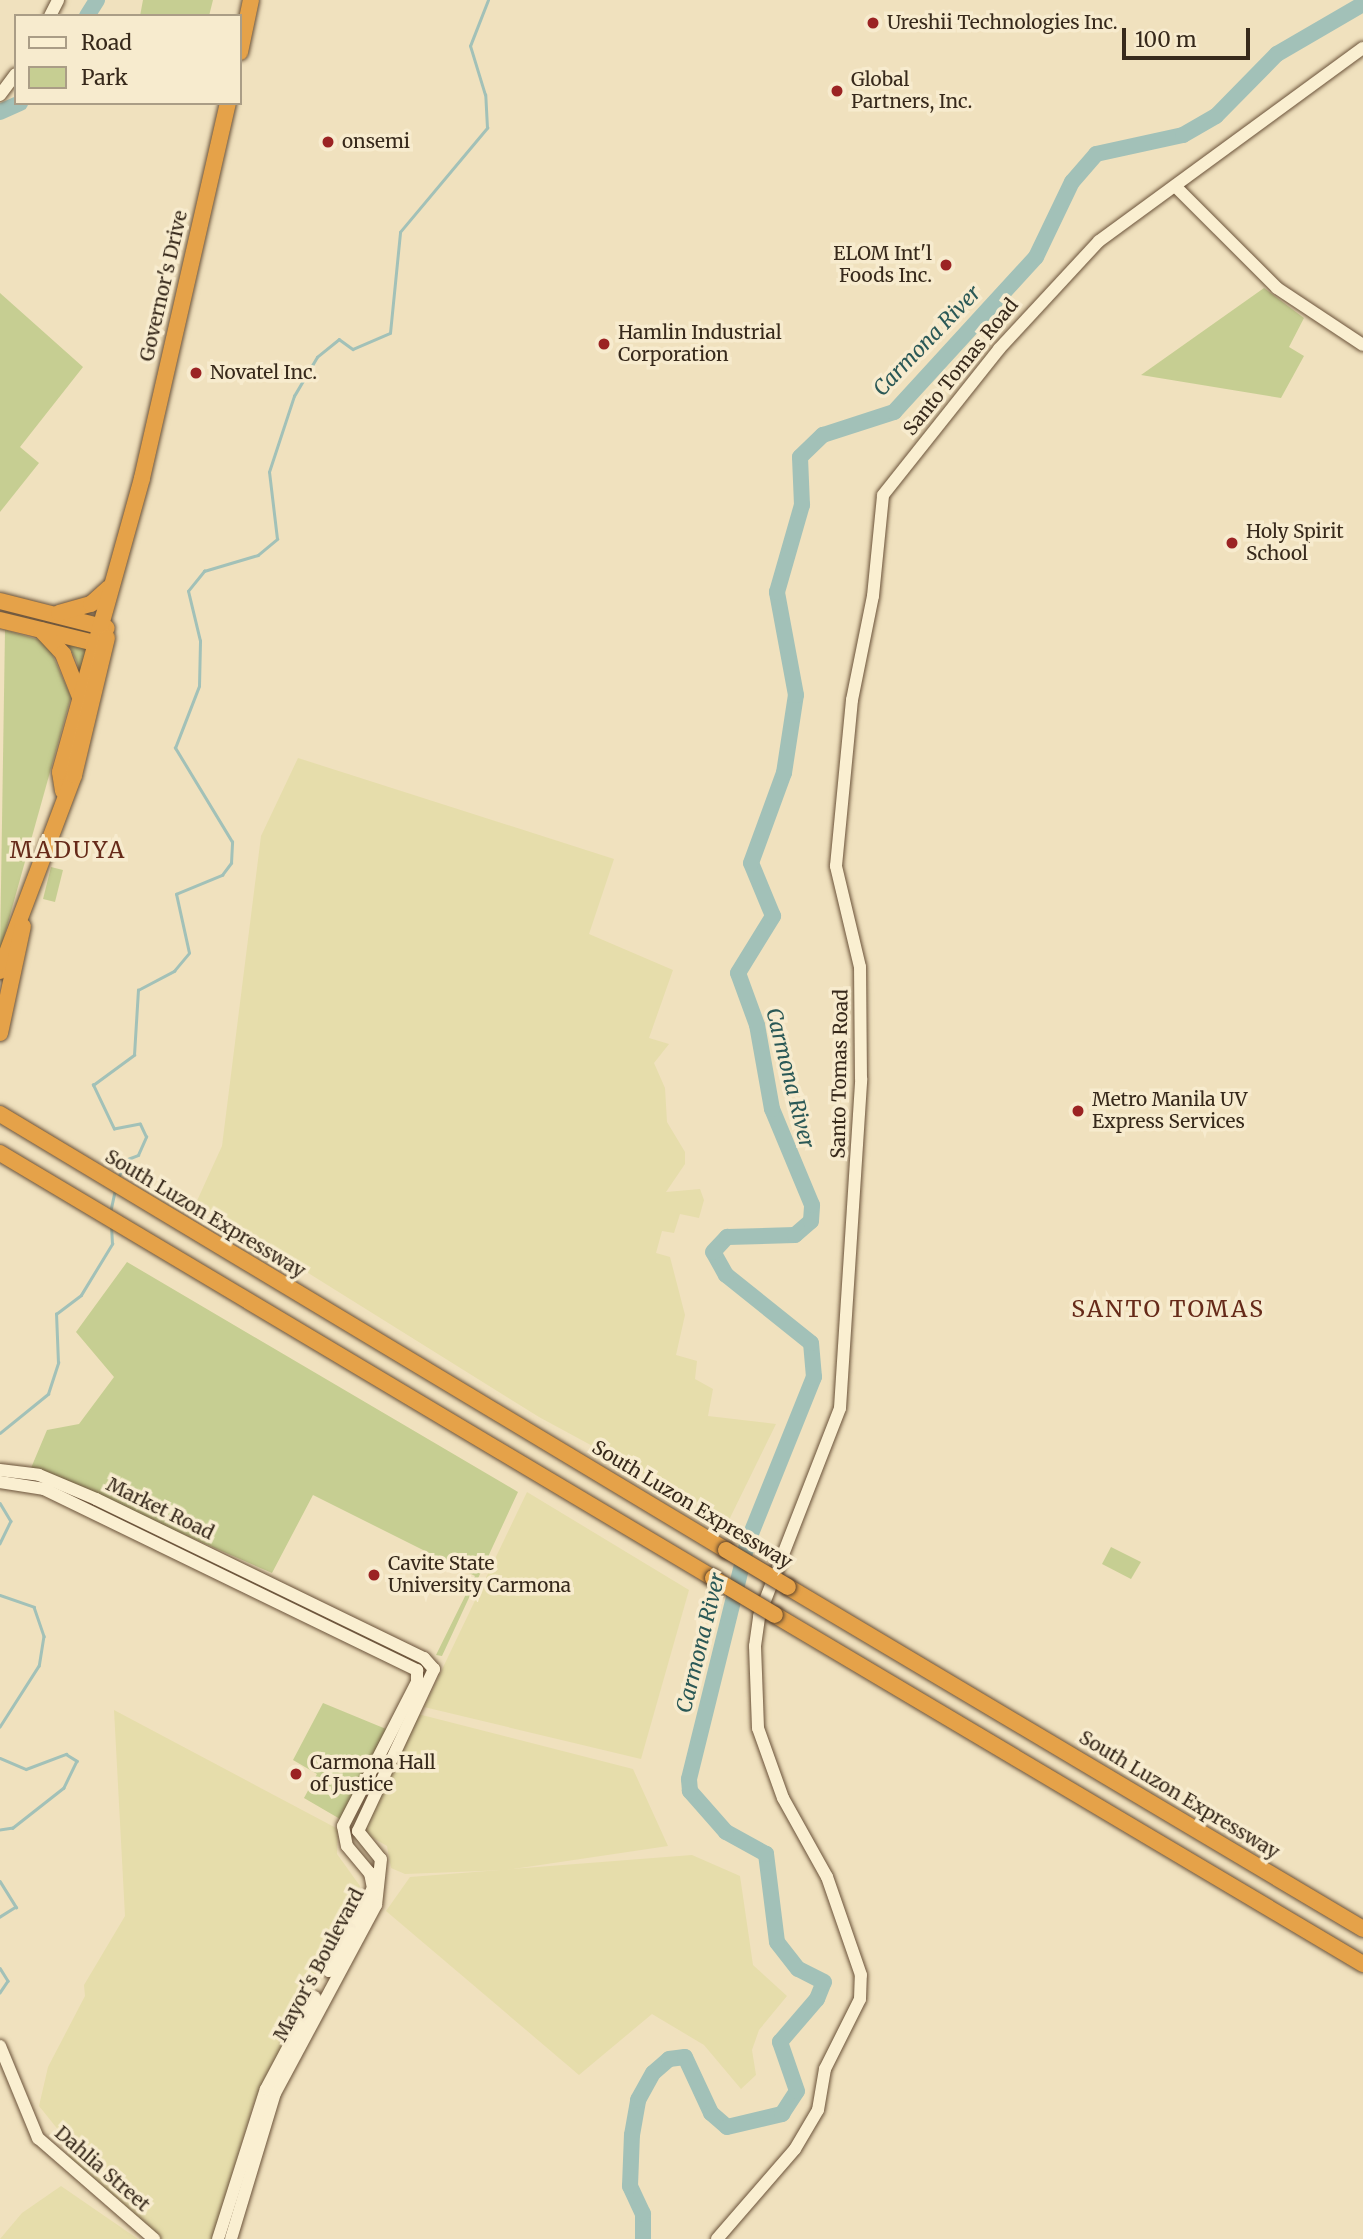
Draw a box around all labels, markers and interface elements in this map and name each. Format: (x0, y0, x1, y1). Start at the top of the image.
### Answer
place label: Ureshii Technologies Inc. (887, 12, 1118, 34)
legend (14, 14, 242, 105)
scale bar (1125, 14, 1253, 58)
marker: Ureshii Technologies Inc. (865, 15, 881, 31)
text: 100 m (1135, 26, 1197, 53)
text: Road (81, 29, 132, 56)
text: Park (81, 64, 128, 91)
place label: Global Partners, Inc. (851, 69, 972, 113)
marker: Global Partners, Inc. (829, 83, 845, 99)
place label: onsemi (342, 131, 410, 153)
marker: onsemi (320, 134, 336, 150)
street label: Governor's Drive (136, 208, 192, 364)
place label: ELOM Int'l Foods Inc. (833, 243, 932, 287)
marker: ELOM Int'l Foods Inc. (938, 257, 954, 273)
water label: Carmona River (868, 281, 986, 401)
street label: Santo Tomas Road (899, 294, 1023, 440)
place label: Hamlin Industrial Corporation (618, 322, 782, 366)
marker: Hamlin Industrial Corporation (596, 336, 612, 352)
place label: Novatel Inc. (210, 362, 317, 384)
marker: Novatel Inc. (188, 365, 204, 381)
place label: Holy Spirit School (1246, 521, 1344, 565)
marker: Holy Spirit School (1224, 535, 1240, 551)
district label: MADUYA (11, 836, 125, 864)
street label: Santo Tomas Road (827, 989, 853, 1159)
water label: Carmona River (760, 1005, 820, 1151)
place label: Metro Manila UV Express Services (1092, 1089, 1247, 1133)
marker: Metro Manila UV Express Services (1070, 1103, 1086, 1119)
street label: South Luzon Expressway (101, 1145, 309, 1283)
district label: SANTO TOMAS (1073, 1295, 1263, 1323)
street label: South Luzon Expressway (588, 1436, 796, 1574)
street label: Market Road (103, 1473, 217, 1545)
place label: Cavite State University Carmona (388, 1553, 571, 1597)
marker: Cavite State University Carmona (366, 1567, 382, 1583)
water label: Carmona River (671, 1570, 731, 1716)
street label: South Luzon Expressway (1075, 1726, 1283, 1864)
place label: Carmona Hall of Justice (310, 1752, 436, 1796)
marker: Carmona Hall of Justice (288, 1766, 304, 1782)
street label: Mayor's Boulevard (269, 1885, 369, 2045)
street label: Dahlia Street (50, 2122, 154, 2216)

